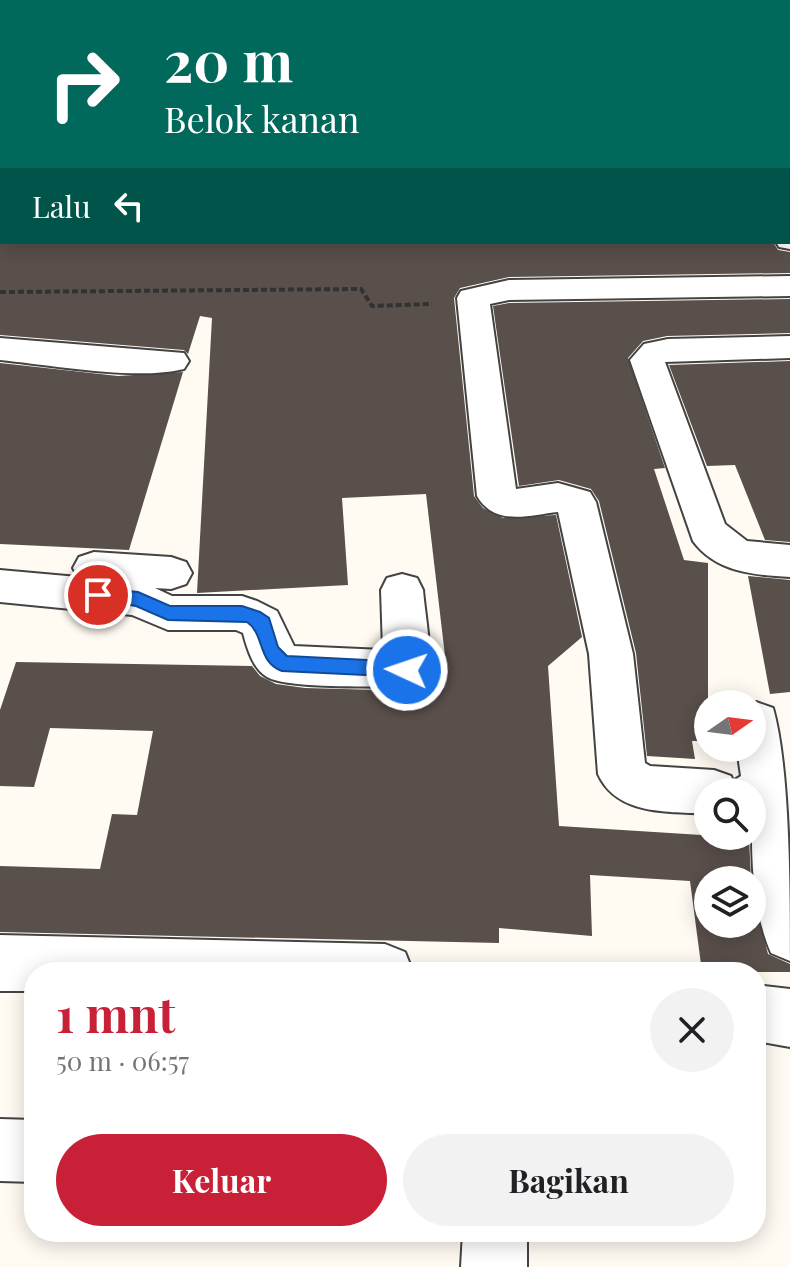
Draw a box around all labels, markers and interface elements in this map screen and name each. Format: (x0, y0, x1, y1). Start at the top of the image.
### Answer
text: 20 m (164, 22, 293, 97)
icon: right (32, 32, 136, 136)
text: Belok kanan (164, 94, 359, 142)
icon: left (107, 184, 151, 228)
text: Lalu (32, 186, 91, 226)
pin (64, 561, 132, 629)
icon: arrive (76, 573, 120, 617)
position arrow (365, 628, 449, 712)
north arrow (694, 690, 766, 762)
map controls (694, 690, 766, 938)
button: search (694, 778, 766, 850)
button: layers (694, 866, 766, 938)
text: 1 mnt (56, 981, 175, 1045)
button: close (650, 988, 734, 1072)
text: 50 m · 06:57 (56, 1043, 189, 1078)
button: Keluar (56, 1134, 387, 1226)
button: Bagikan (403, 1134, 734, 1226)

